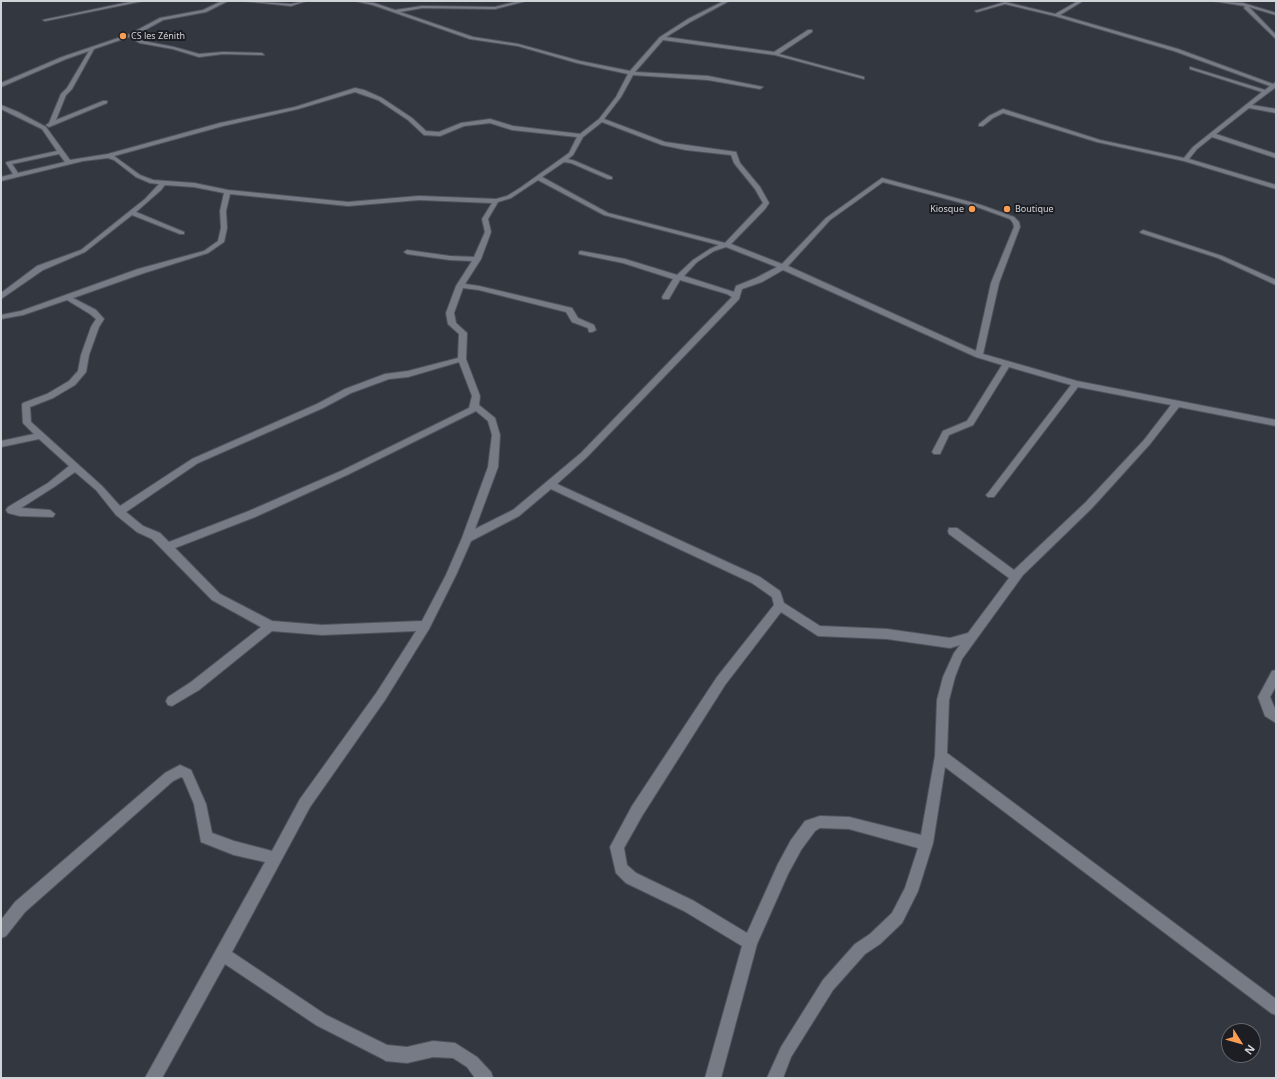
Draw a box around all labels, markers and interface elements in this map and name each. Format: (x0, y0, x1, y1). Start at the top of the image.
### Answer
marker: CS les Zénith (118, 31, 128, 41)
place label: CS les Zénith (131, 31, 185, 41)
place label: Kiosque (930, 204, 964, 214)
marker: Kiosque (967, 204, 977, 214)
marker: Boutique (1002, 204, 1012, 214)
place label: Boutique (1015, 204, 1054, 214)
north arrow (1221, 1023, 1261, 1063)
text: N (1242, 1042, 1259, 1058)

